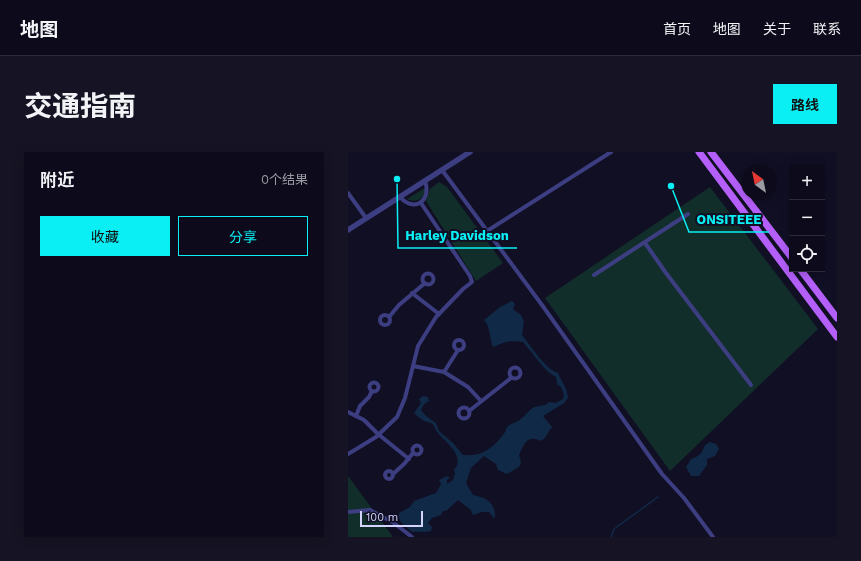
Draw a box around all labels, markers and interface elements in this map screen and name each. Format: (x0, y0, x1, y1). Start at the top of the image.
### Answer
text: 地图 (20, 18, 58, 41)
text: 首页 (663, 21, 691, 37)
text: 地图 (713, 21, 741, 37)
text: 关于 (763, 21, 791, 37)
text: 联系 (813, 21, 841, 37)
button: 路线 (773, 84, 837, 124)
text: 交通指南 (24, 90, 136, 123)
north arrow (741, 164, 777, 200)
map controls (789, 164, 825, 272)
button: + (789, 164, 825, 200)
text: 附近 (40, 170, 74, 190)
text: 0个结果 (261, 172, 308, 187)
button: − (789, 200, 825, 236)
callout: ONSITEEE (689, 207, 769, 232)
text: ONSITEEE (697, 212, 761, 227)
button: 收藏 (40, 216, 170, 256)
button: 分享 (178, 216, 308, 256)
callout: Harley Davidson (398, 223, 517, 248)
text: Harley Davidson (405, 228, 509, 243)
button: locate (789, 236, 825, 272)
scale bar (360, 509, 423, 528)
text: 100 m (366, 511, 398, 524)

